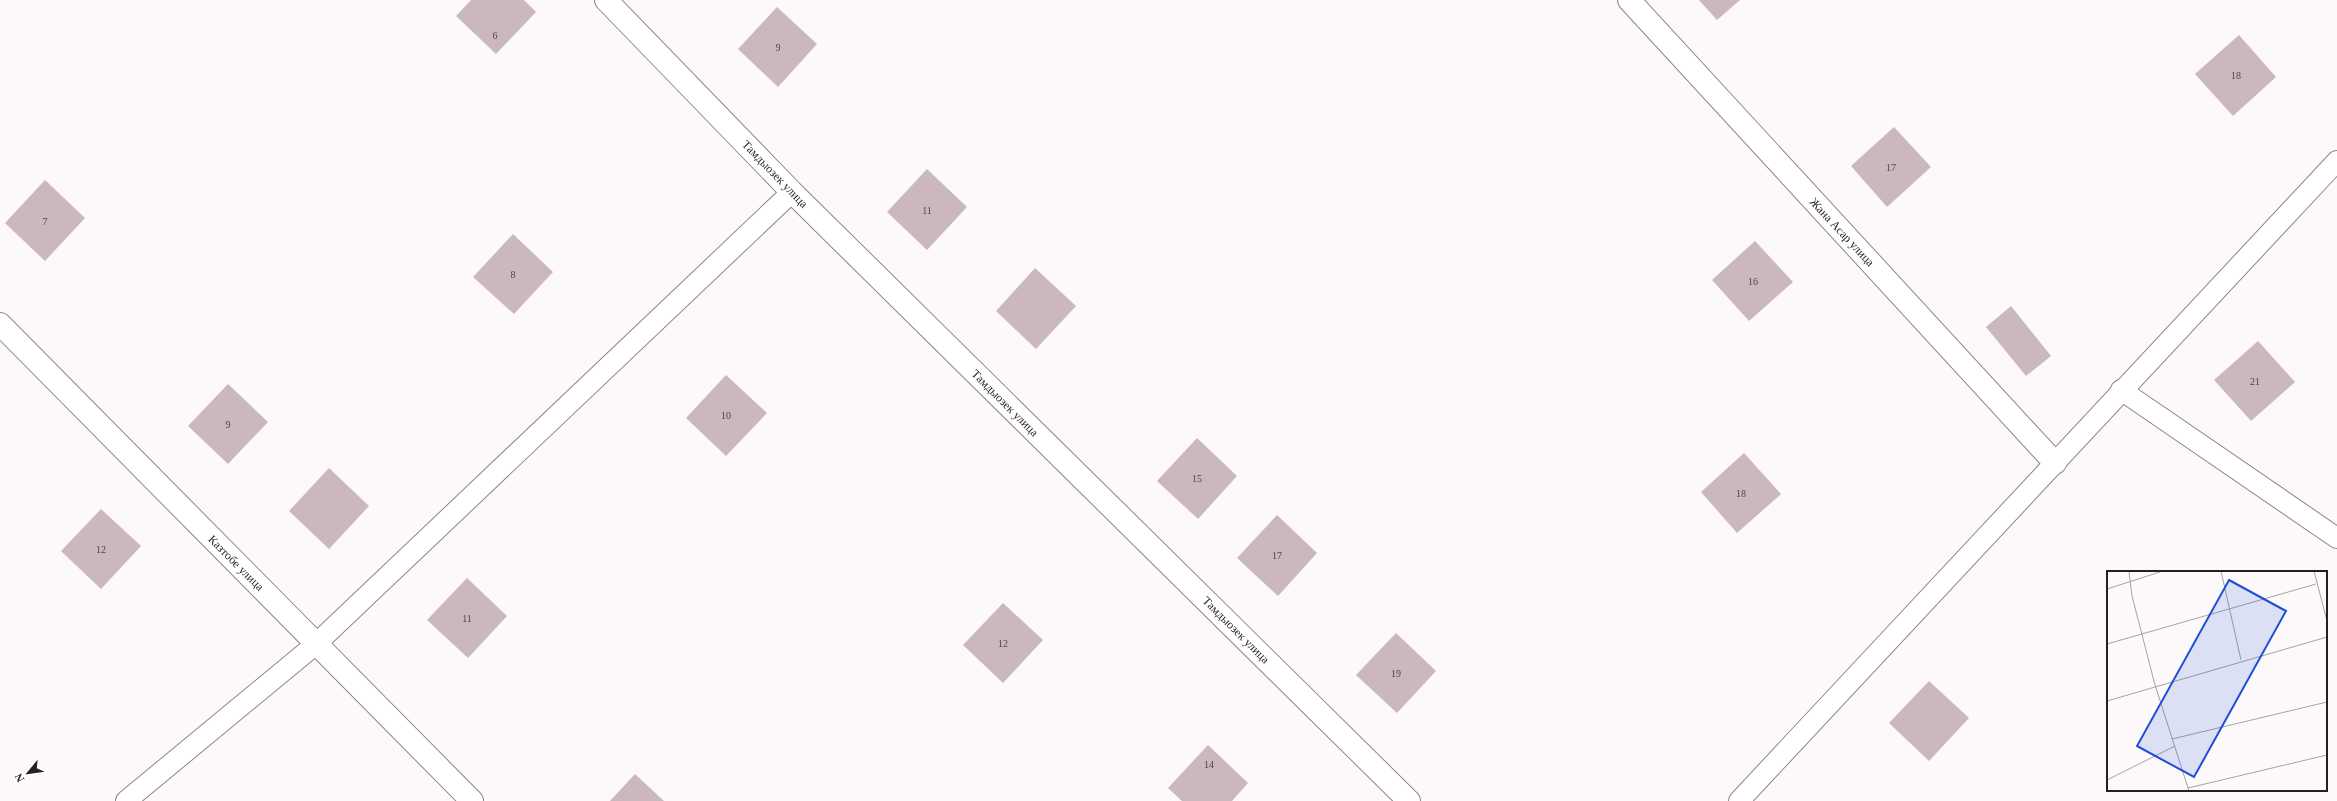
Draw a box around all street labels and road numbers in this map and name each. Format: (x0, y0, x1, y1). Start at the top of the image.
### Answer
street label: Тамдыозек улица (739, 137, 811, 211)
street label: Жана Асар улица (1807, 195, 1878, 270)
street label: Тамдыозек улица (969, 367, 1042, 440)
street label: Казтобе улица (205, 532, 267, 594)
street label: Тамдыозек улица (1200, 594, 1273, 667)

